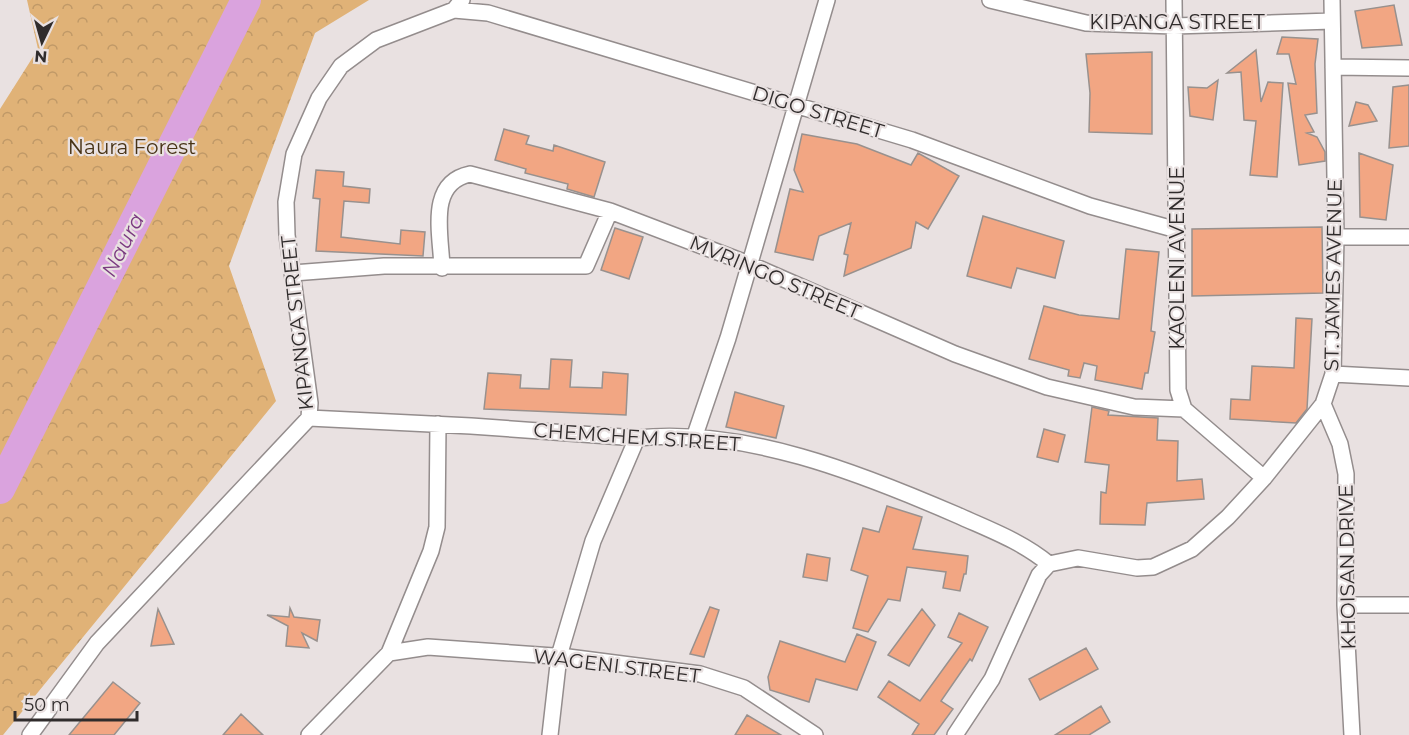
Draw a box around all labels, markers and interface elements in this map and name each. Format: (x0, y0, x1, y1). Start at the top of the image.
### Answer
street label: KIPANGA STREET (1089, 10, 1265, 34)
north arrow (12, 12, 72, 72)
text: N (33, 46, 48, 66)
street label: DIGO STREET (749, 81, 887, 144)
park label: Naura Forest (68, 135, 196, 159)
street label: KAOLENI AVENUE (1165, 166, 1189, 350)
street label: ST. JAMES AVENUE (1319, 178, 1347, 372)
water label: Naura (96, 209, 149, 281)
street label: MVRINGO STREET (686, 230, 864, 324)
street label: KIPANGA STREET (276, 234, 318, 412)
street label: CHEMCHEM STREET (533, 418, 742, 456)
street label: KHOISAN DRIVE (1334, 484, 1360, 650)
street label: WAGENI STREET (532, 644, 702, 688)
scale bar (15, 684, 136, 722)
text: 50 m (24, 694, 70, 716)

